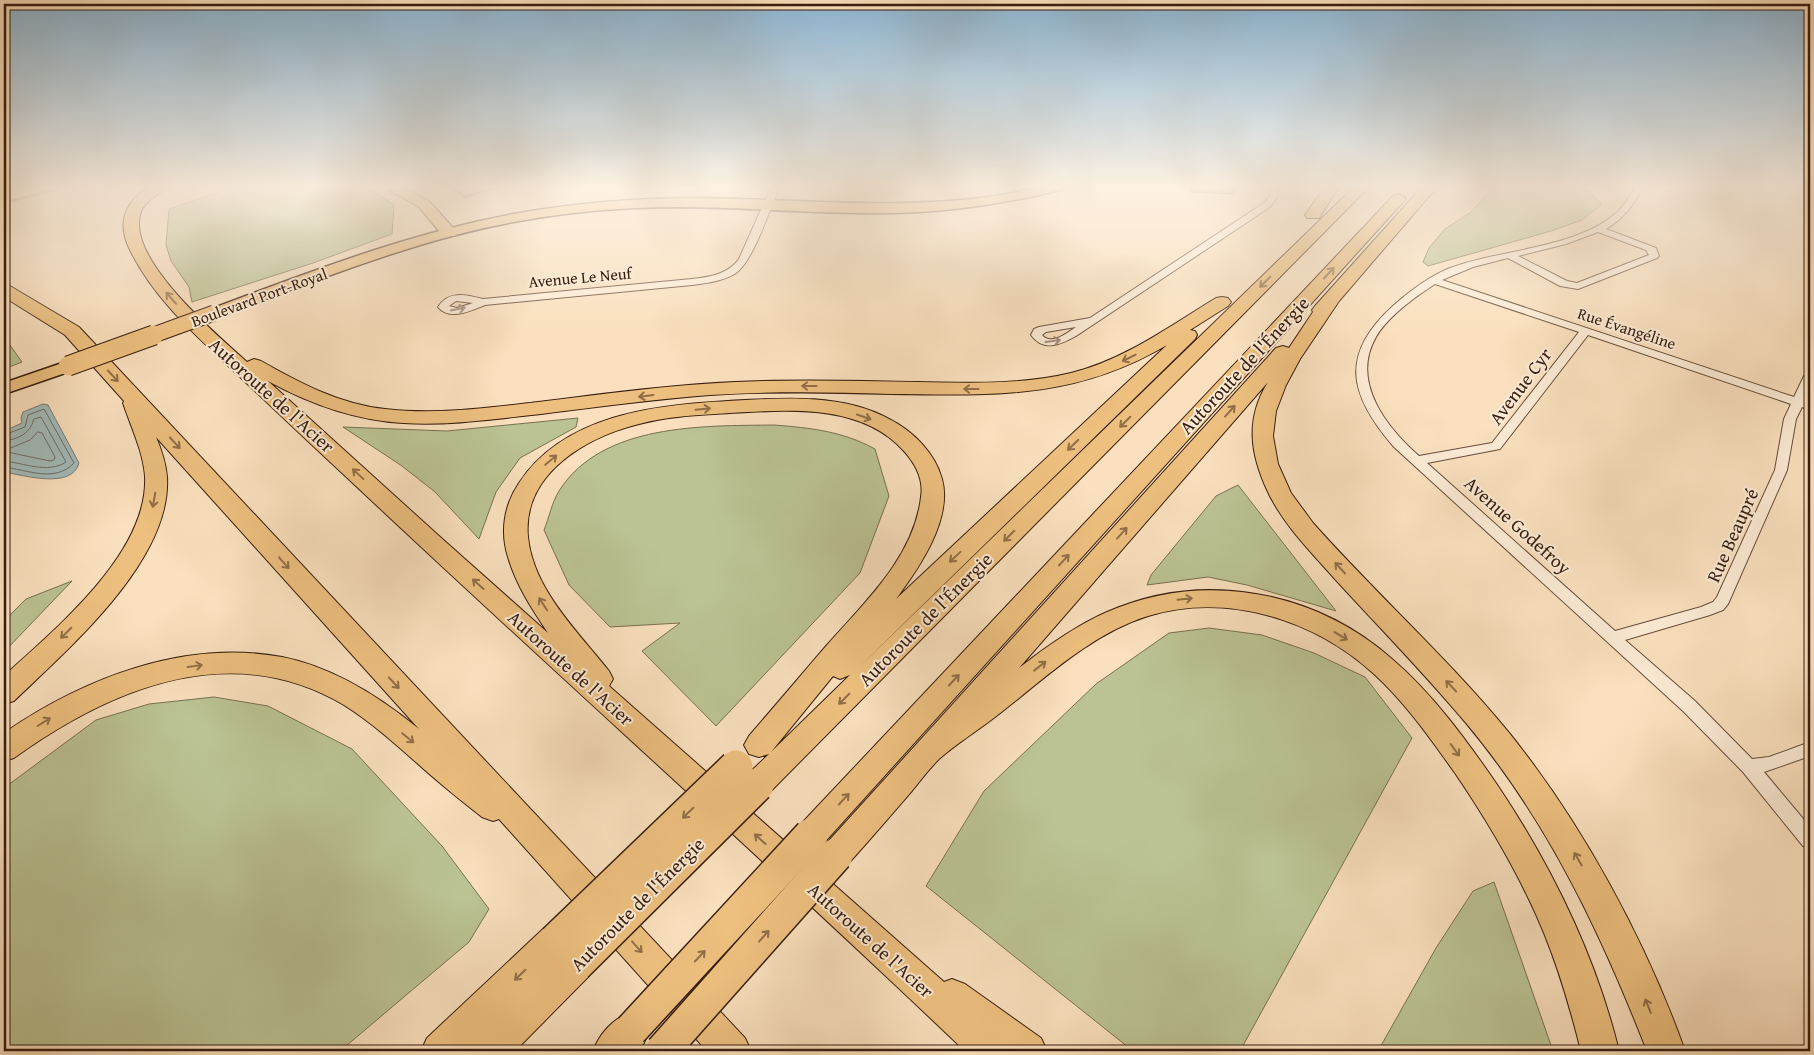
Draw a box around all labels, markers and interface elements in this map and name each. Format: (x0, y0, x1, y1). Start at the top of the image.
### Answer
street label: Avenue Le Neuf (528, 260, 634, 293)
street label: Boulevard Port-Royal (188, 261, 331, 333)
one-way arrow (1323, 267, 1335, 280)
one-way arrow (1259, 276, 1271, 289)
street label: Autoroute de l'Énergie (1172, 290, 1316, 440)
one-way arrow (165, 292, 177, 305)
street label: Rue Évangéline (1575, 301, 1679, 355)
one-way arrow (449, 304, 465, 313)
street label: Autoroute de l'Acier (203, 331, 341, 459)
one-way arrow (1045, 336, 1061, 345)
street label: Avenue Cyr (1482, 341, 1558, 430)
one-way arrow (1122, 354, 1137, 363)
one-way arrow (107, 369, 119, 382)
one-way arrow (801, 381, 817, 391)
one-way arrow (963, 384, 980, 394)
one-way arrow (639, 391, 655, 401)
one-way arrow (694, 405, 710, 414)
one-way arrow (1224, 405, 1236, 418)
one-way arrow (855, 413, 871, 422)
one-way arrow (1119, 416, 1131, 428)
one-way arrow (169, 437, 181, 449)
one-way arrow (1066, 439, 1079, 451)
one-way arrow (544, 454, 557, 465)
one-way arrow (352, 468, 365, 480)
street label: Avenue Godefroy (1458, 469, 1578, 581)
street label: Rue Beaupré (1699, 483, 1765, 586)
one-way arrow (148, 491, 158, 507)
one-way arrow (1116, 526, 1128, 539)
one-way arrow (1003, 530, 1016, 542)
street label: Autoroute de l'Énergie (852, 546, 998, 692)
one-way arrow (949, 551, 962, 563)
one-way arrow (1058, 553, 1070, 566)
one-way arrow (278, 557, 290, 570)
one-way arrow (1334, 562, 1346, 574)
one-way arrow (471, 579, 484, 590)
one-way arrow (1177, 594, 1193, 604)
one-way arrow (538, 597, 549, 611)
street label: Autoroute de l'Acier (502, 604, 640, 732)
one-way arrow (59, 627, 72, 639)
one-way arrow (1333, 631, 1347, 641)
one-way arrow (187, 661, 203, 671)
one-way arrow (1033, 661, 1046, 672)
one-way arrow (948, 673, 960, 686)
one-way arrow (388, 676, 400, 689)
one-way arrow (1445, 680, 1457, 693)
one-way arrow (838, 693, 850, 705)
one-way arrow (36, 716, 50, 726)
one-way arrow (401, 732, 414, 743)
one-way arrow (1449, 743, 1460, 756)
one-way arrow (839, 793, 850, 806)
one-way arrow (682, 807, 694, 819)
street label: Autoroute de l'Énergie (564, 831, 710, 977)
one-way arrow (754, 833, 767, 845)
one-way arrow (1573, 852, 1583, 867)
street label: Autoroute de l'Acier (802, 876, 940, 1004)
one-way arrow (758, 930, 770, 943)
one-way arrow (631, 940, 642, 953)
one-way arrow (694, 949, 706, 962)
one-way arrow (514, 969, 526, 981)
one-way arrow (1643, 999, 1652, 1014)

